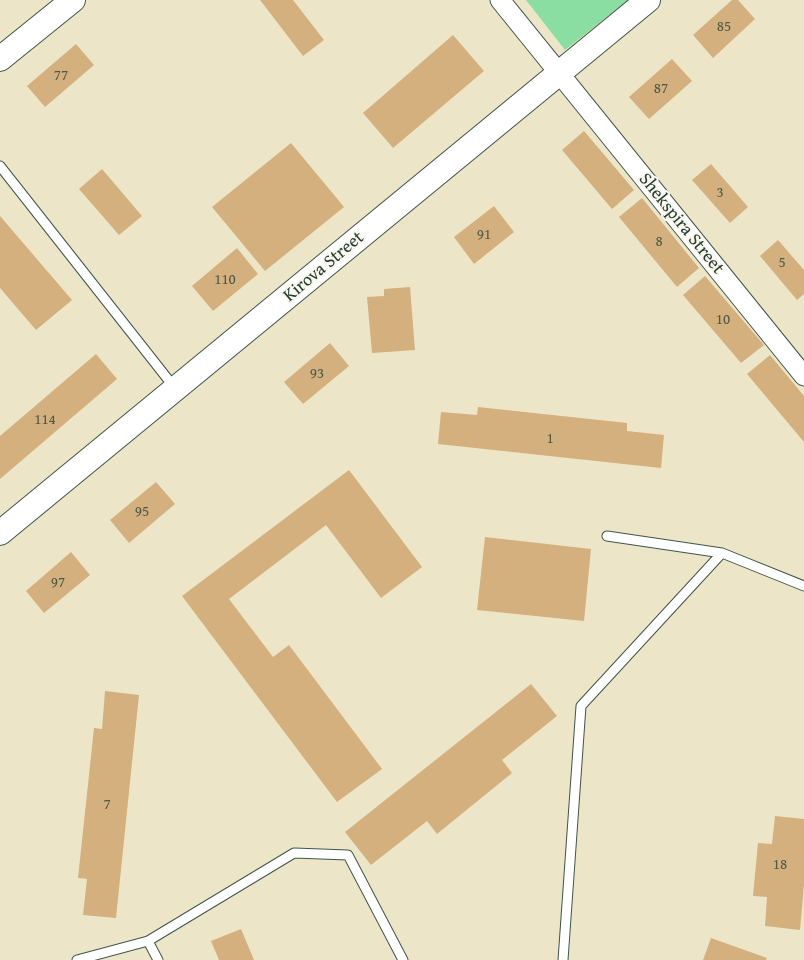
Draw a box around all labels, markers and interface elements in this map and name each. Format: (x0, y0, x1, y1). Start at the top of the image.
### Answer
house number: 85 (717, 18, 731, 36)
house number: 77 (54, 67, 68, 85)
house number: 87 (654, 80, 668, 98)
street label: Shekspira Street (634, 169, 728, 279)
house number: 3 (716, 184, 724, 202)
house number: 91 (477, 226, 491, 244)
street label: Kirova Street (279, 227, 369, 307)
house number: 8 (655, 233, 663, 251)
house number: 5 (778, 254, 786, 272)
house number: 110 (214, 271, 236, 289)
house number: 10 (716, 311, 730, 329)
house number: 93 (310, 365, 324, 383)
house number: 114 (34, 411, 56, 429)
house number: 1 (546, 430, 554, 448)
house number: 95 (135, 503, 149, 521)
house number: 97 (51, 574, 65, 592)
house number: 7 (103, 796, 111, 814)
house number: 18 (773, 856, 787, 874)

